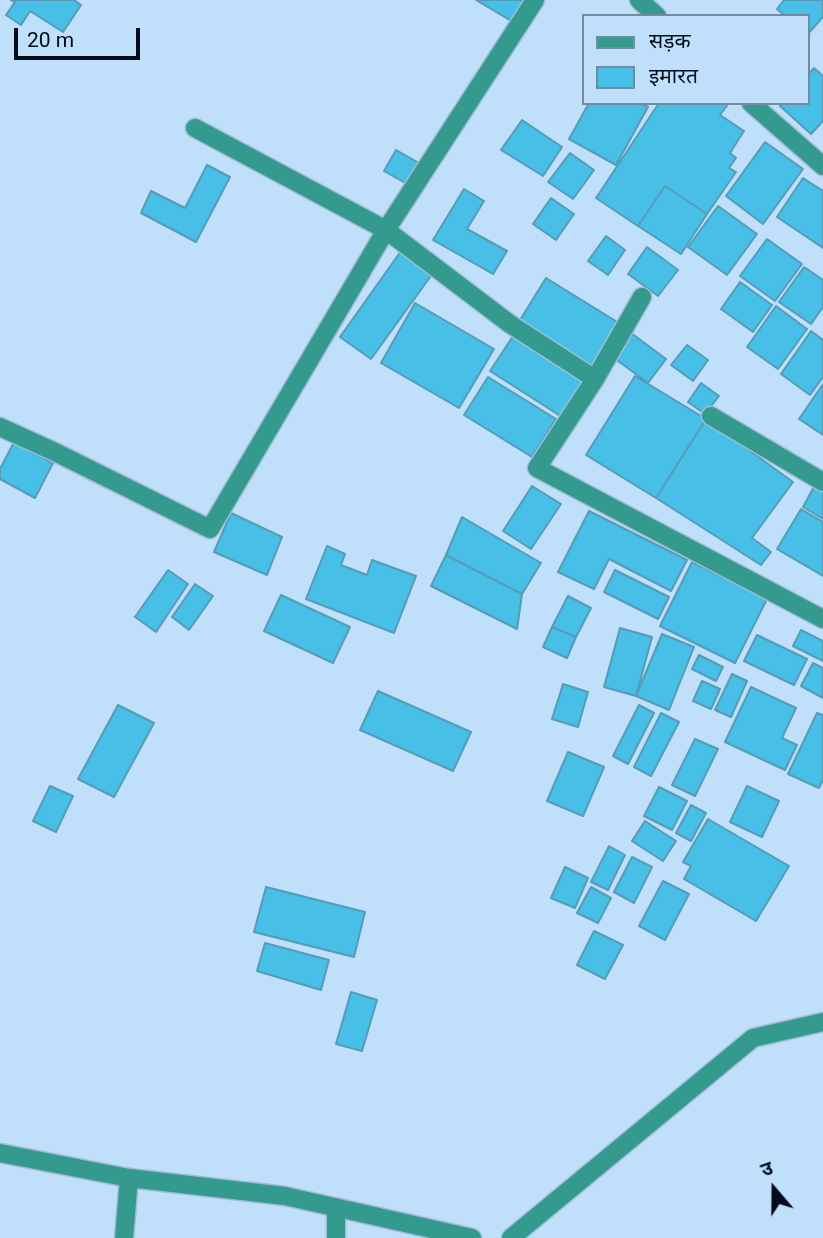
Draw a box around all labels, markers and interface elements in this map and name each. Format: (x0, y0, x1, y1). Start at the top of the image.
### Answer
scale bar (18, 14, 144, 58)
legend (582, 14, 809, 105)
text: 20 m (27, 28, 74, 52)
text: सड़क (649, 29, 691, 53)
text: इमारत (649, 64, 698, 88)
north arrow (739, 1154, 809, 1224)
text: उ (757, 1156, 776, 1182)

